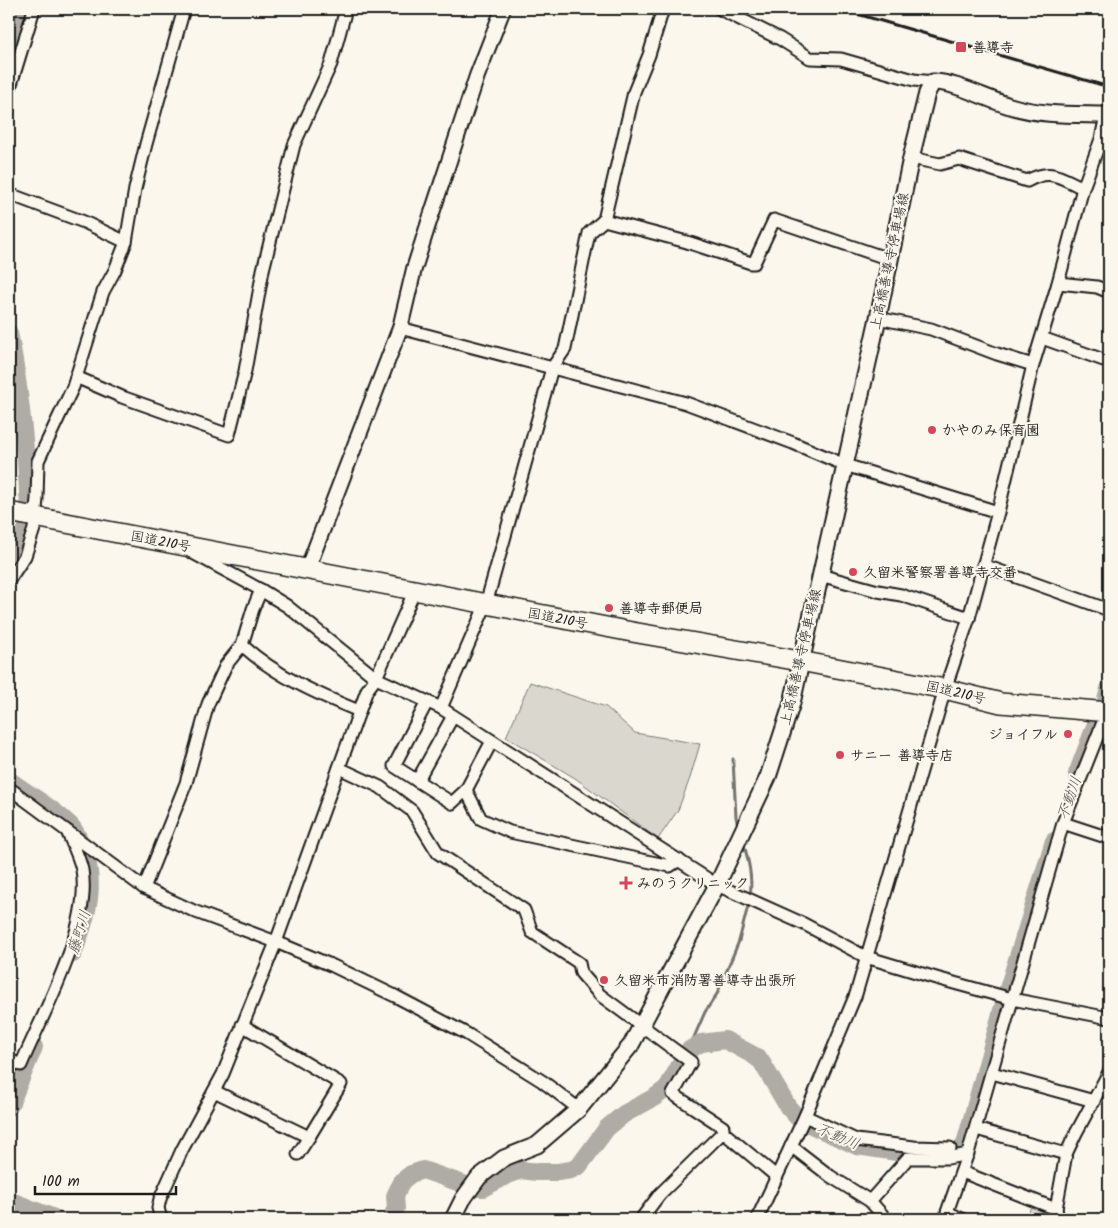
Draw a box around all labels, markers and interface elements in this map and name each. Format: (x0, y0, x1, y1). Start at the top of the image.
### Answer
place label: 善導寺 (972, 37, 1014, 59)
marker: 善導寺 (954, 40, 968, 54)
street label: 上高橋善導寺停車場線 (865, 190, 915, 332)
place label: かやのみ保育園 (942, 420, 1040, 442)
marker: かやのみ保育園 (926, 424, 938, 436)
street label: 国道210号 (129, 525, 193, 559)
place label: 久留米警察署善導寺交番 (863, 562, 1017, 584)
marker: 久留米警察署善導寺交番 (847, 566, 859, 578)
street label: 上高橋善導寺停車場線 (775, 587, 827, 728)
place label: 善導寺郵便局 (619, 598, 703, 620)
street label: 国道210号 (526, 602, 590, 636)
marker: 善導寺郵便局 (603, 602, 615, 614)
street label: 国道210号 (923, 675, 988, 711)
place label: ジョイフル (988, 724, 1058, 746)
marker: ジョイフル (1062, 728, 1074, 740)
place label: サニー 善導寺店 (850, 745, 953, 767)
marker: サニー 善導寺店 (834, 749, 846, 761)
water label: 不動川 (1051, 773, 1089, 824)
place label: みのうクリニック (637, 873, 749, 895)
marker: みのうクリニック (619, 876, 633, 890)
water label: 藤町川 (62, 907, 98, 957)
place label: 久留米市消防署善導寺出張所 (614, 970, 796, 992)
marker: 久留米市消防署善導寺出張所 (598, 974, 610, 986)
water label: 不動川 (812, 1117, 863, 1157)
scale bar (35, 1163, 176, 1195)
text: 100 m (42, 1170, 80, 1194)

